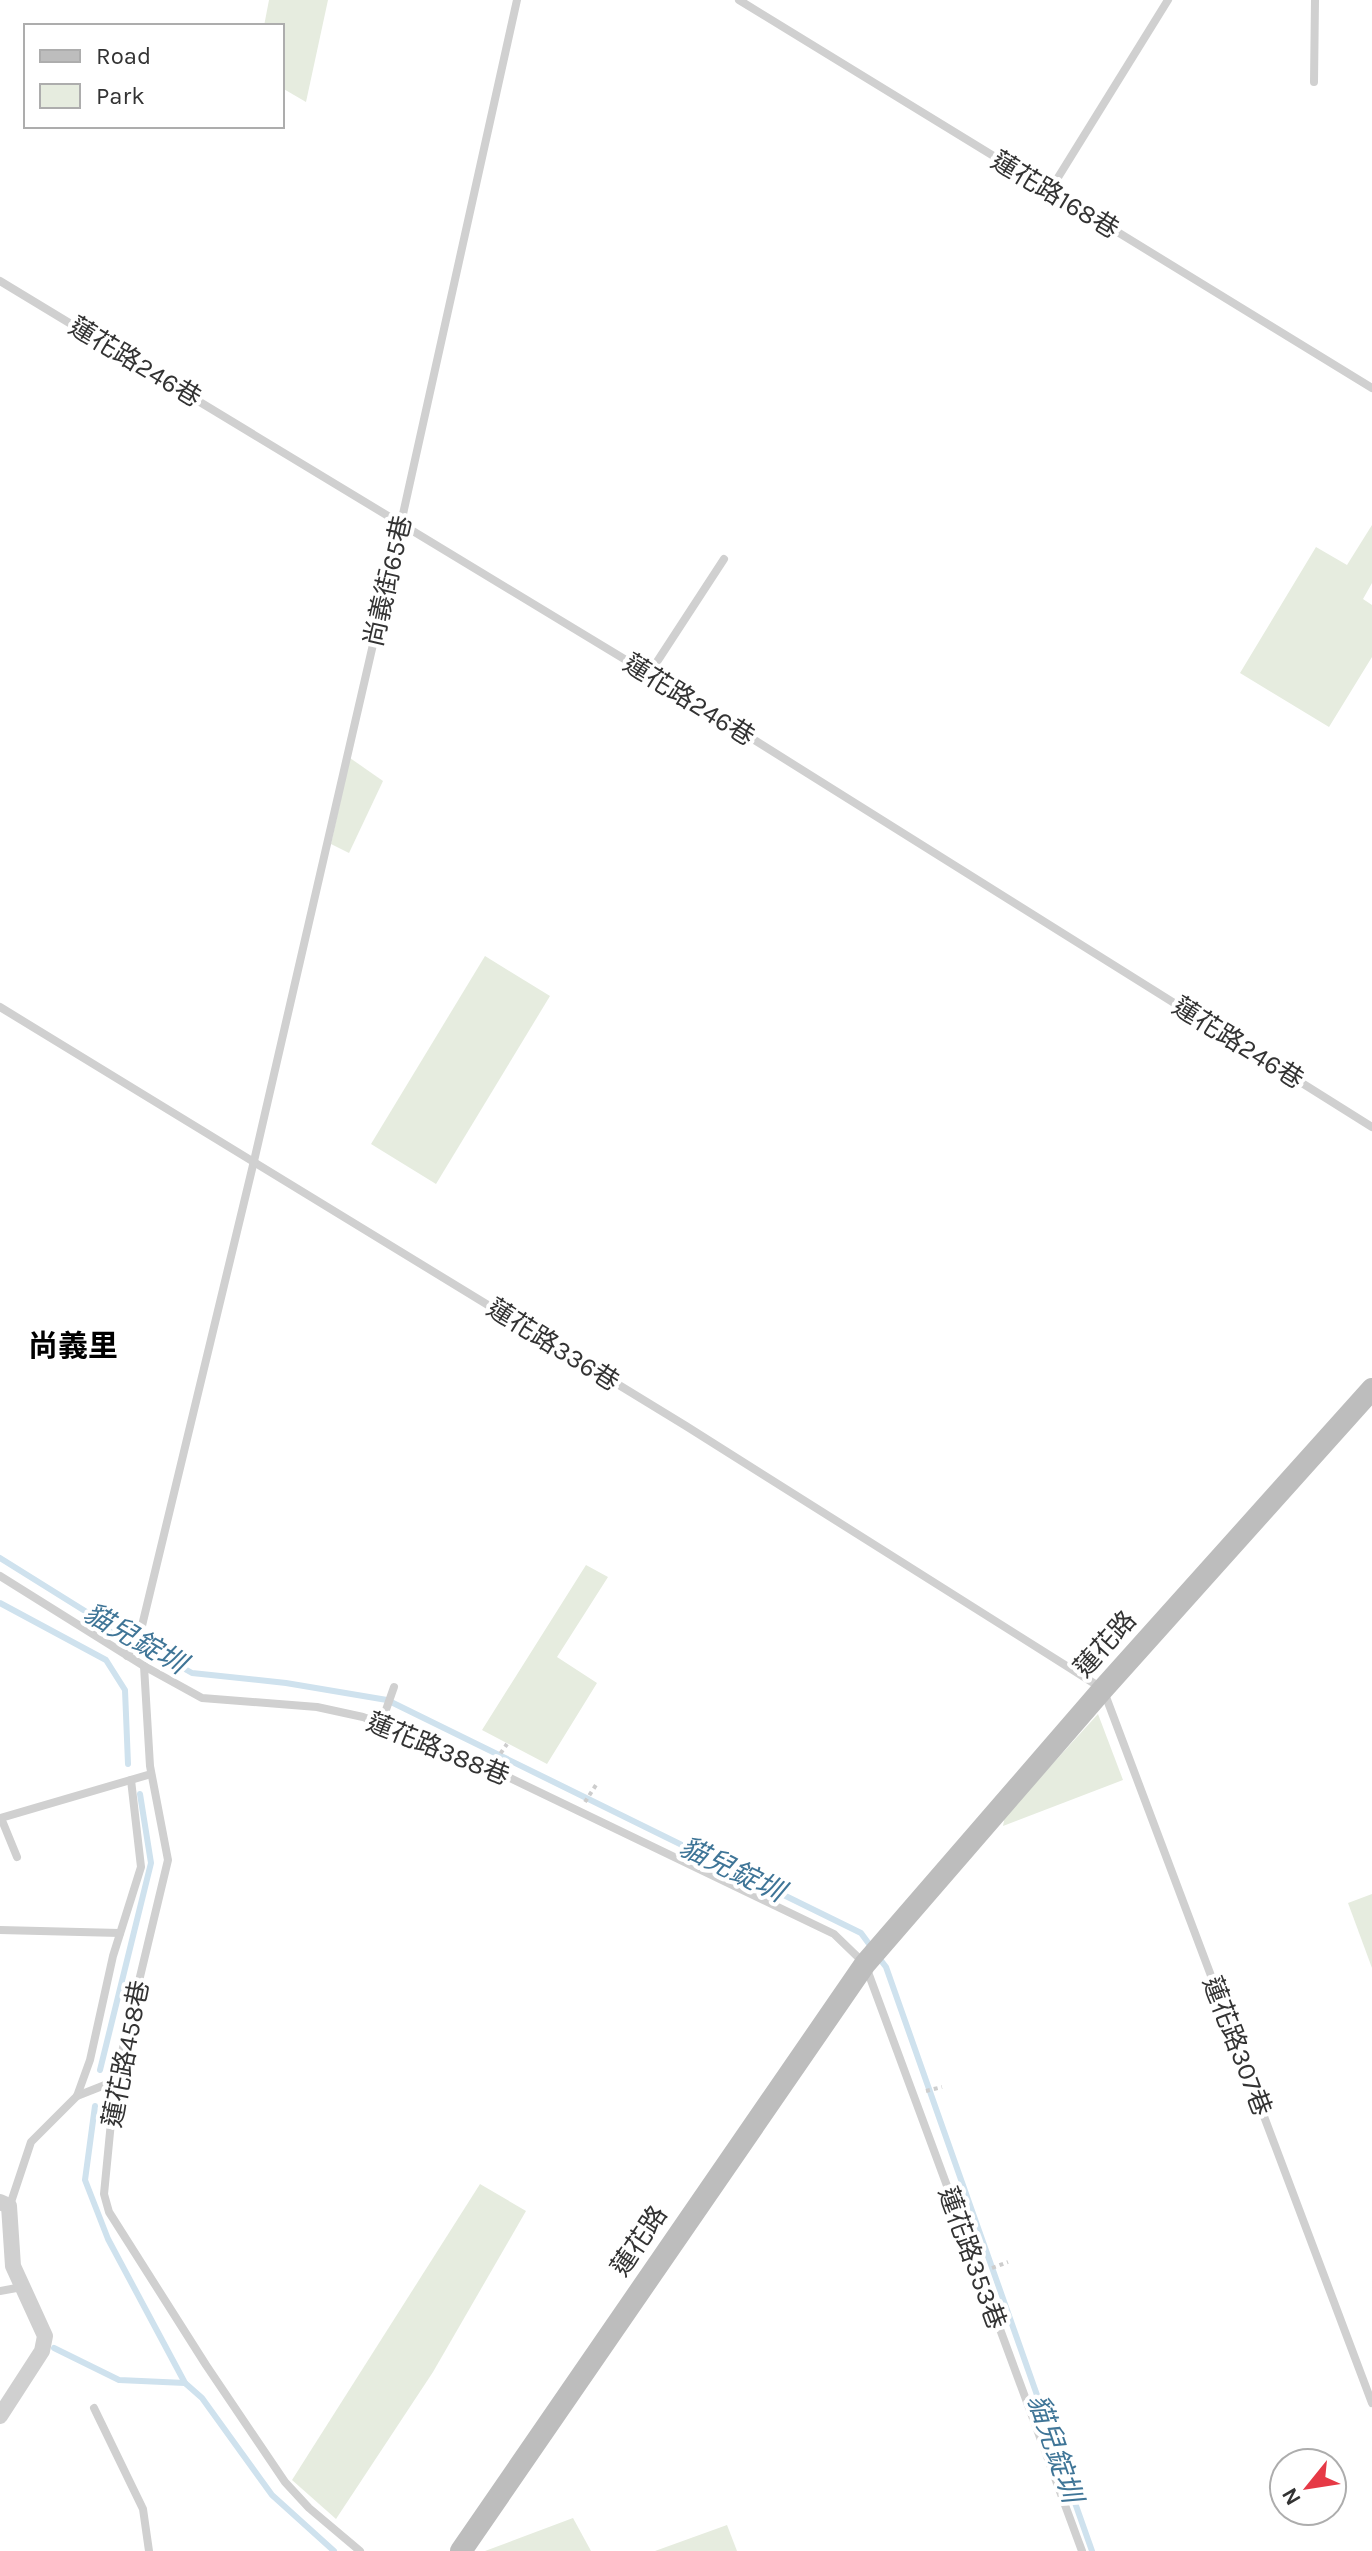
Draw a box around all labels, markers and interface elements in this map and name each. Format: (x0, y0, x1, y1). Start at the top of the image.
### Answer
legend (24, 24, 284, 128)
text: Road (96, 42, 151, 70)
text: Park (96, 82, 145, 110)
street label: 蓮花路168巷 (986, 145, 1124, 245)
street label: 蓮花路246巷 (63, 310, 207, 414)
street label: 尚義街65巷 (358, 512, 418, 650)
street label: 蓮花路246巷 (618, 648, 760, 752)
street label: 蓮花路246巷 (1167, 991, 1309, 1095)
street label: 蓮花路336巷 (481, 1292, 625, 1398)
district label: 尚義里 (28, 1328, 118, 1364)
water label: 貓兒錠圳 (78, 1596, 195, 1682)
street label: 蓮花路 (1067, 1605, 1143, 1683)
street label: 蓮花路388巷 (362, 1706, 514, 1792)
water label: 貓兒錠圳 (674, 1830, 793, 1910)
street label: 蓮花路307巷 (1196, 1972, 1278, 2120)
street label: 蓮花路458巷 (97, 1978, 155, 2130)
street label: 蓮花路353巷 (932, 2183, 1012, 2333)
street label: 蓮花路 (604, 2200, 674, 2282)
water label: 貓兒錠圳 (1021, 2390, 1090, 2510)
north arrow (1268, 2447, 1348, 2527)
text: N (1276, 2483, 1307, 2510)

